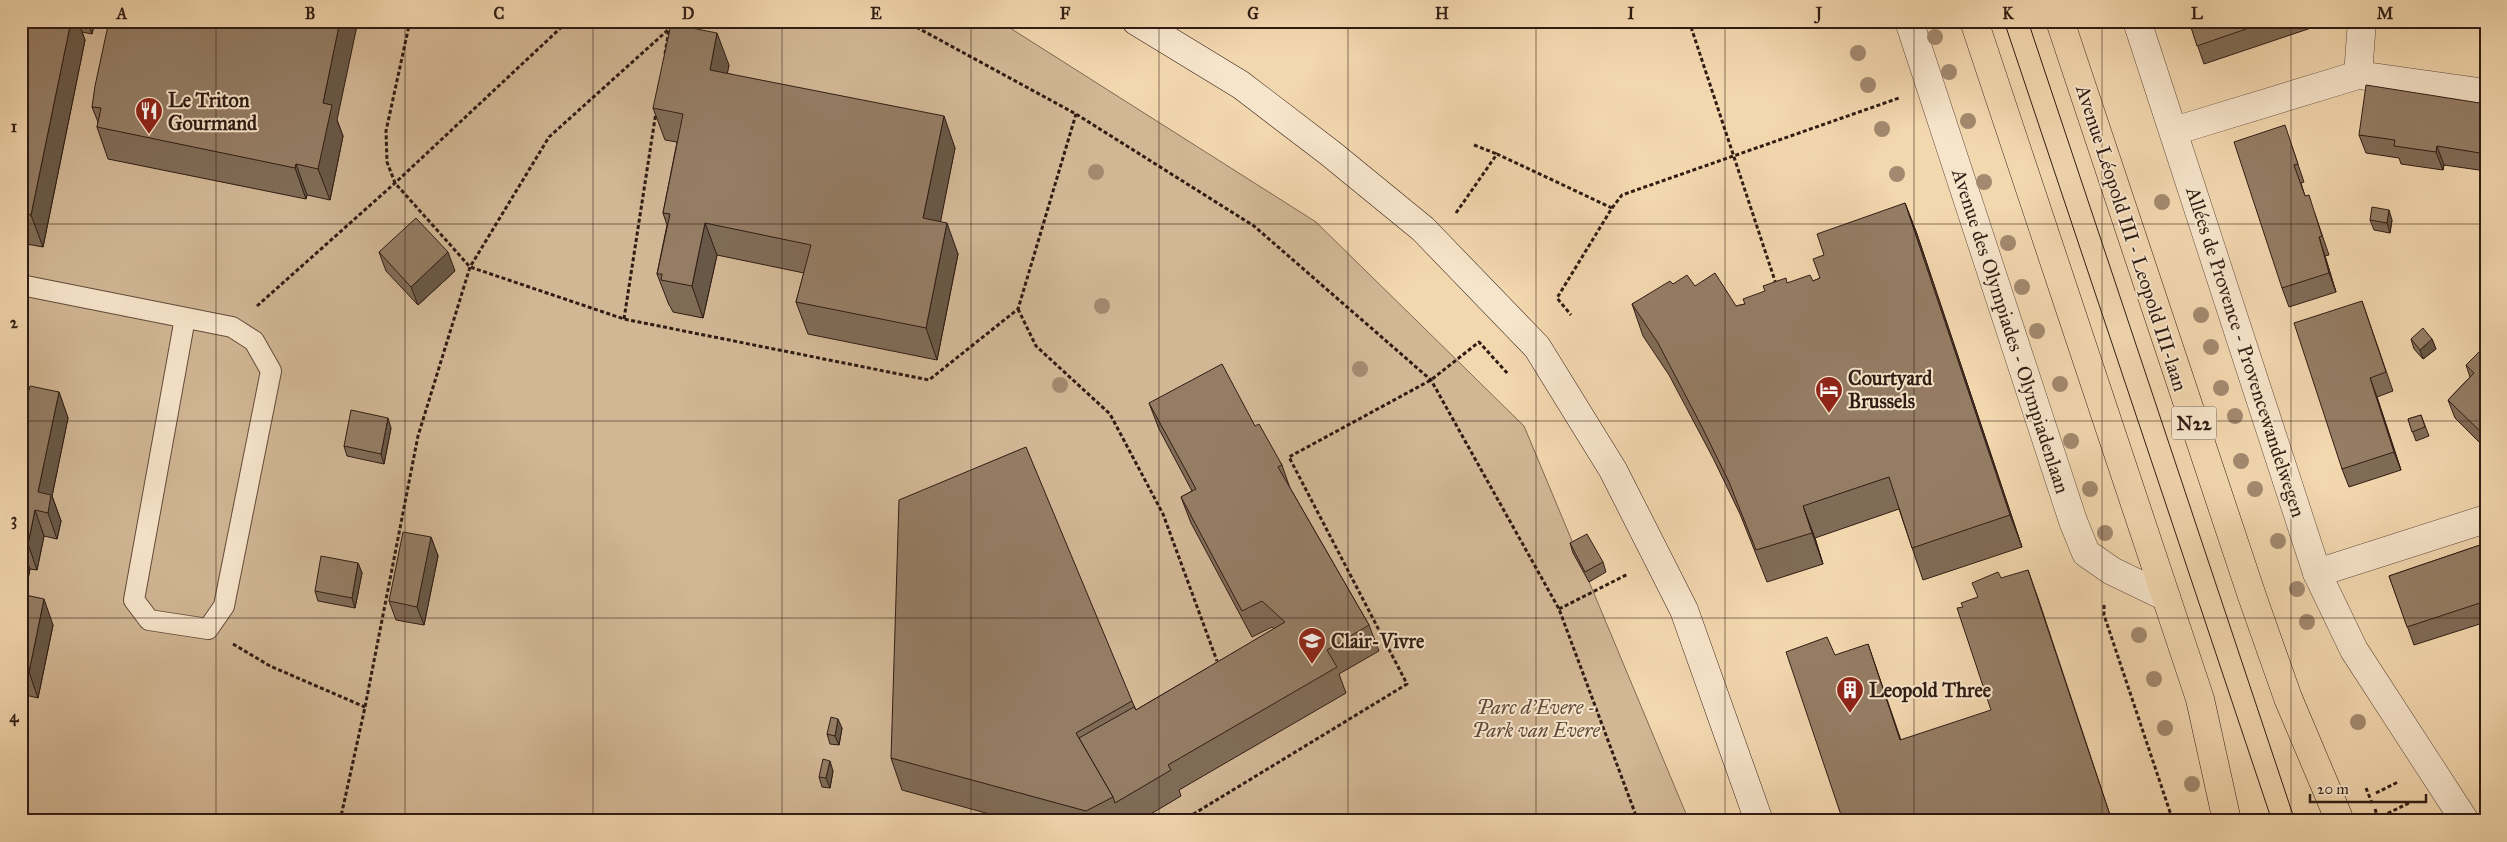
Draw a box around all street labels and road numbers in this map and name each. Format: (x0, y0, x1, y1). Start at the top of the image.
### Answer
street label: Avenue Léopold III - Leopold III-laan (2071, 81, 2193, 394)
street label: Avenue des Olympiades - Olympiadenlaan (1947, 165, 2075, 497)
street label: Allées de Provence - Provencewandelwegen (2180, 183, 2311, 521)
road number: N22 (2172, 406, 2216, 439)

